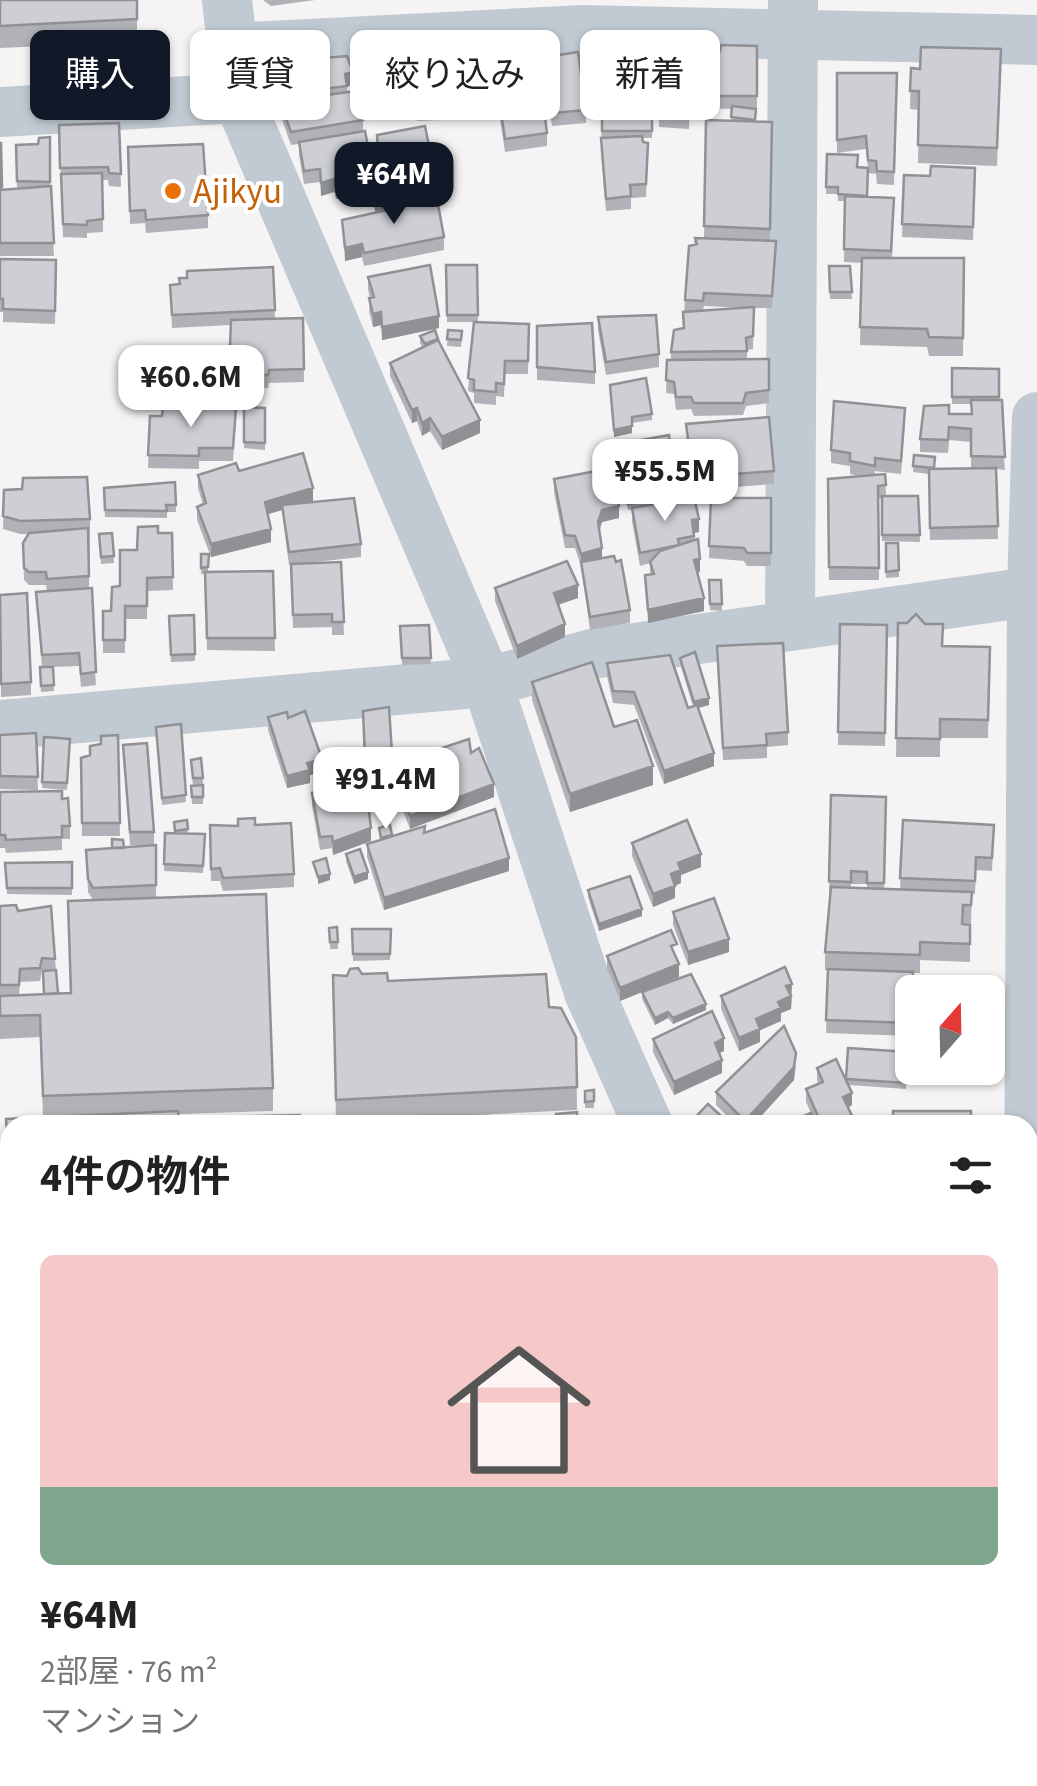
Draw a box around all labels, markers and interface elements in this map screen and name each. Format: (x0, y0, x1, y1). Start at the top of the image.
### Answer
chip: 購入 (30, 30, 170, 120)
chip: 賃貸 (190, 30, 330, 120)
chip: 絞り込み (350, 30, 560, 120)
chip: 新着 (580, 30, 720, 120)
pin: ¥64M (335, 142, 453, 227)
text: ¥64M (356, 151, 432, 197)
place label: Ajikyu (193, 167, 282, 217)
marker: Ajikyu (162, 180, 184, 202)
pin: ¥60.6M (110, 345, 272, 430)
text: ¥60.6M (140, 354, 242, 400)
pin: ¥55.5M (584, 439, 746, 524)
text: ¥55.5M (614, 448, 716, 494)
pin: ¥91.4M (305, 747, 467, 832)
text: ¥91.4M (335, 756, 437, 802)
north arrow (895, 975, 1005, 1085)
map controls (895, 975, 1005, 1085)
text: 4件の物件 (40, 1148, 230, 1208)
icon: filters (943, 1148, 998, 1203)
icon: home (429, 1320, 609, 1500)
text: ¥64M (40, 1585, 139, 1645)
text: 2部屋 · 76 m² (40, 1649, 217, 1695)
text: マンション (40, 1699, 200, 1745)

